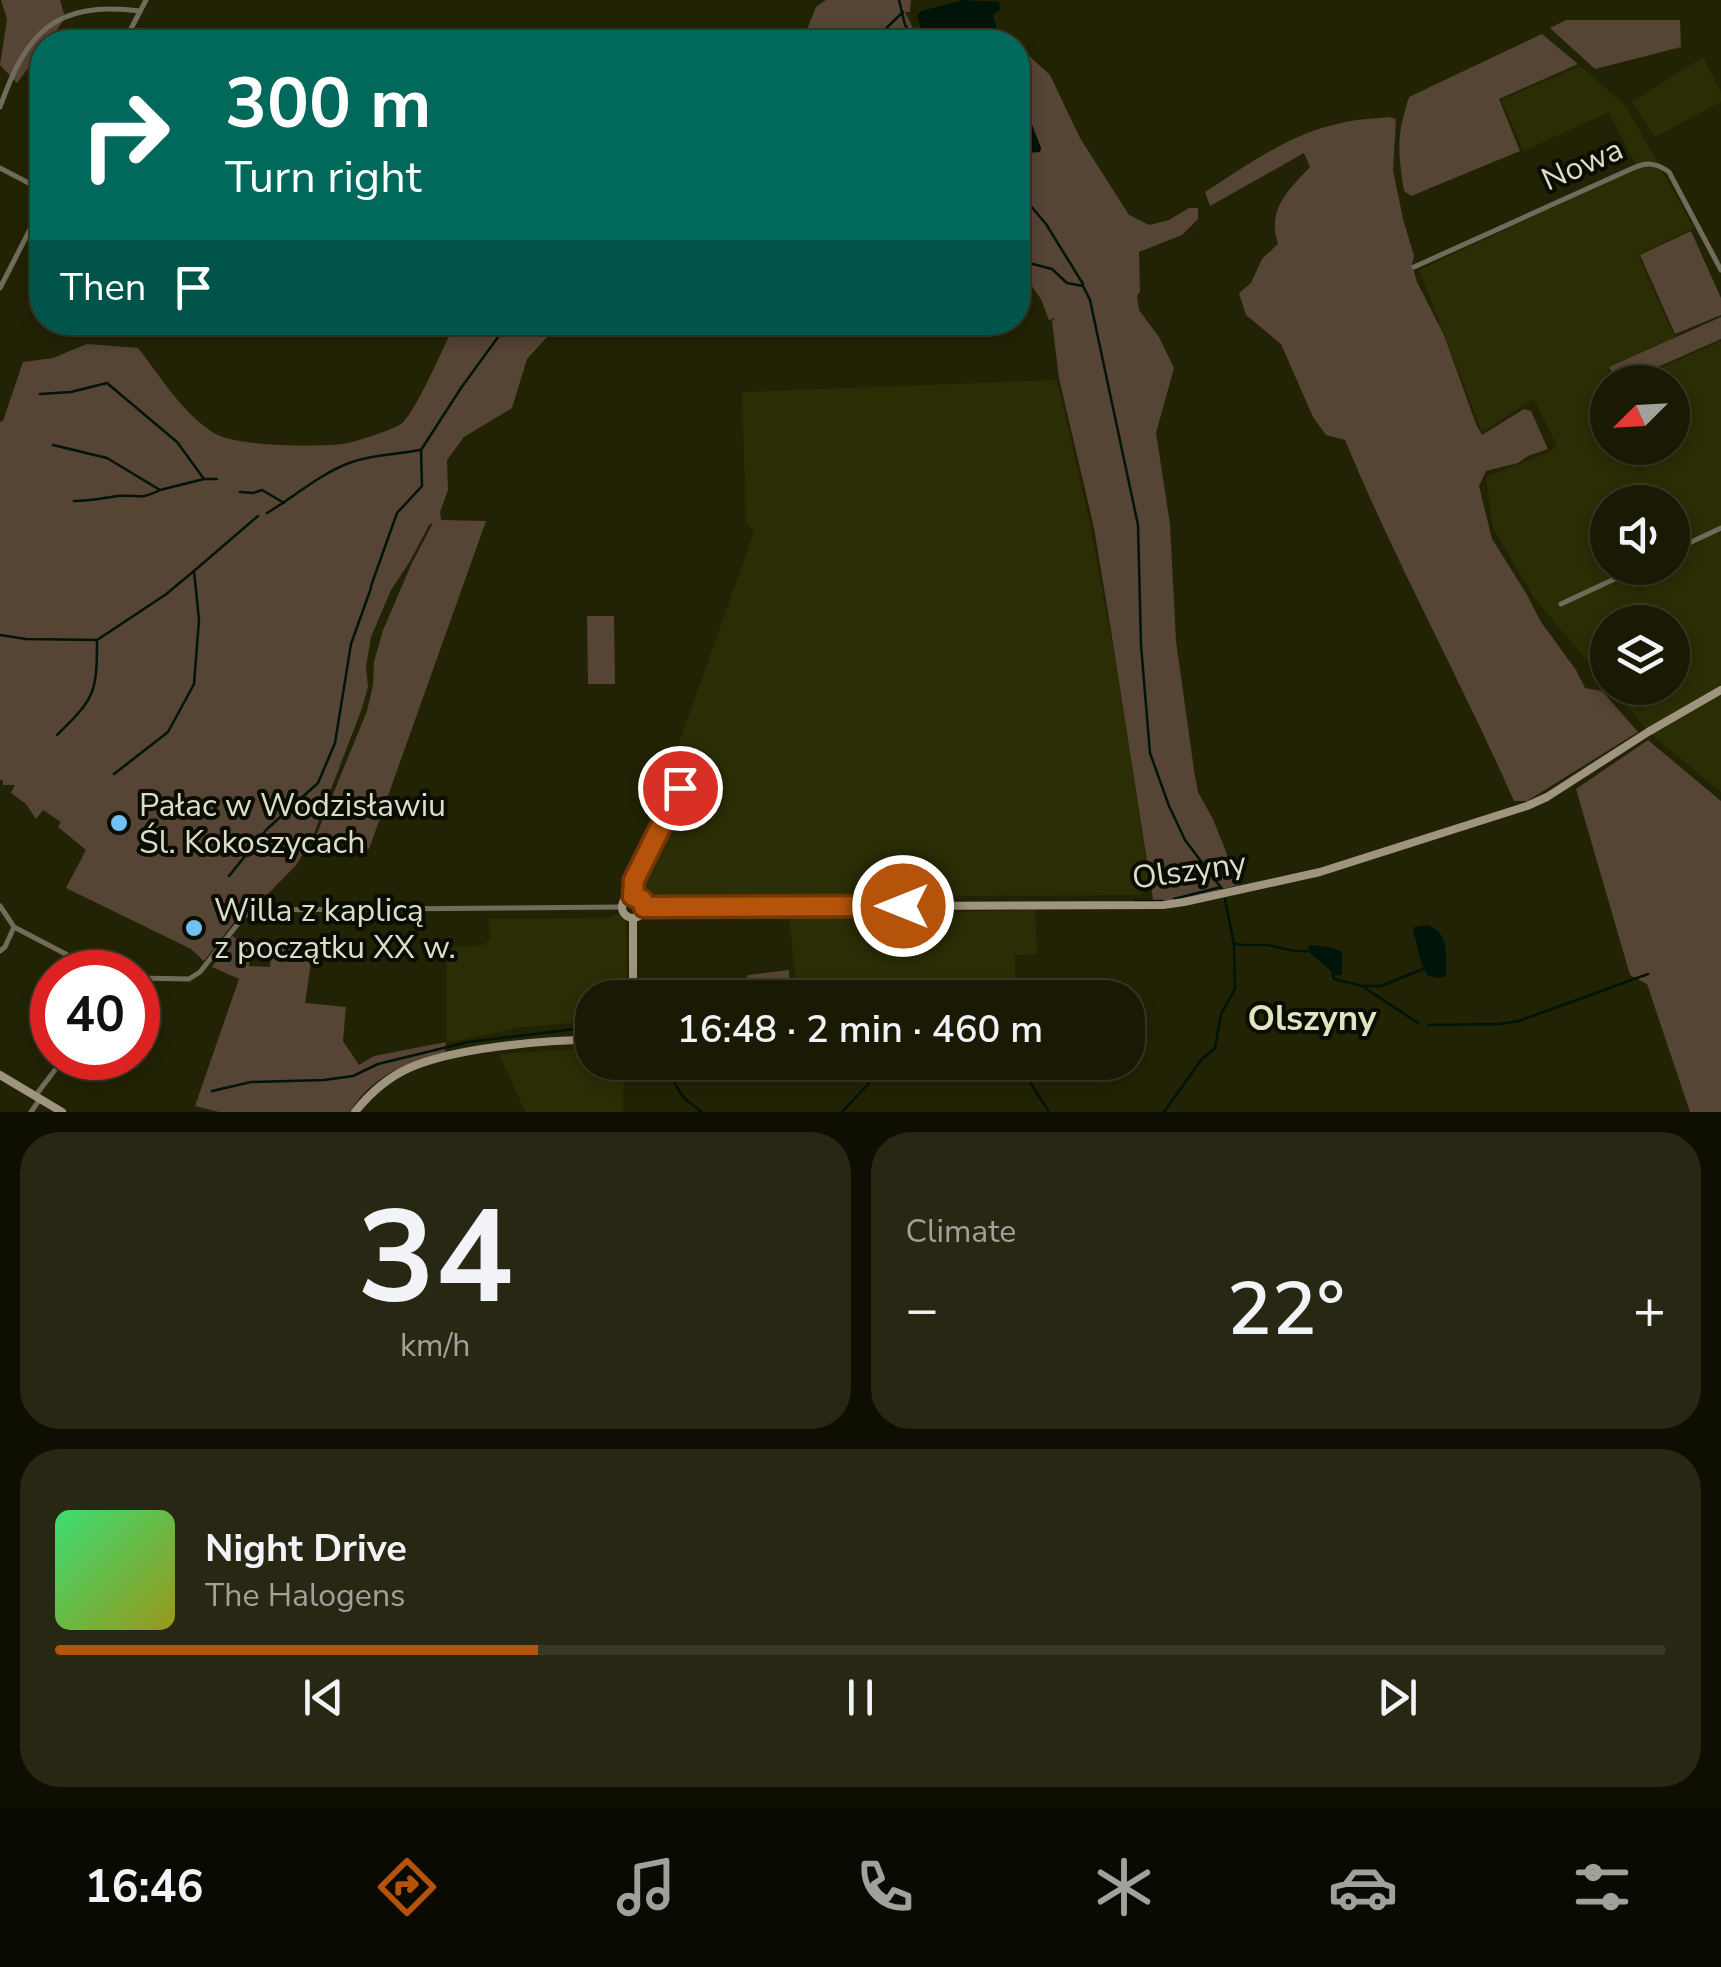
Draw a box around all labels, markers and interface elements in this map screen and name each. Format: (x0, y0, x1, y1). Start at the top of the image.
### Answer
text: 300 m (225, 56, 431, 152)
icon: right (60, 70, 190, 200)
street label: Nowa (1535, 128, 1630, 201)
text: Turn right (225, 147, 422, 208)
icon: arrive (166, 260, 221, 315)
text: Then (60, 262, 146, 313)
north arrow (1590, 365, 1690, 465)
map controls (1590, 365, 1690, 705)
button: sound (1590, 485, 1690, 585)
button: layers (1590, 605, 1690, 705)
pin (638, 746, 723, 831)
icon: arrive (653, 761, 708, 816)
place label: Pałac w Wodzisławiu Śl. Kokoszycach (139, 784, 446, 864)
marker: Pałac w Wodzisławiu Śl. Kokoszycach (108, 812, 130, 834)
street label: Olszyny (1129, 841, 1249, 900)
position arrow (851, 854, 955, 958)
place label: Willa z kaplicą z początku XX w. (214, 889, 456, 969)
marker: Willa z kaplicą z początku XX w. (183, 917, 205, 939)
speed limit sign: 40 (30, 950, 160, 1080)
district label: Olszyny (1248, 995, 1377, 1042)
text: 16:48 · 2 min · 460 m (677, 1004, 1043, 1055)
text: 34 (357, 1170, 513, 1347)
text: Climate (906, 1210, 1016, 1253)
text: 22° (1227, 1258, 1345, 1360)
text: − (906, 1272, 939, 1347)
text: + (1633, 1272, 1666, 1347)
text: km/h (400, 1324, 471, 1367)
text: Night Drive (205, 1523, 407, 1574)
text: The Halogens (205, 1574, 405, 1617)
icon: previous (296, 1670, 351, 1725)
icon: pause (833, 1670, 888, 1725)
icon: next (1370, 1670, 1425, 1725)
icon: directions (372, 1852, 442, 1922)
icon: music (611, 1852, 681, 1922)
icon: phone (850, 1852, 920, 1922)
icon: climate (1089, 1852, 1159, 1922)
icon: car (1328, 1852, 1398, 1922)
icon: filters (1567, 1852, 1637, 1922)
text: 16:46 (84, 1857, 204, 1918)

